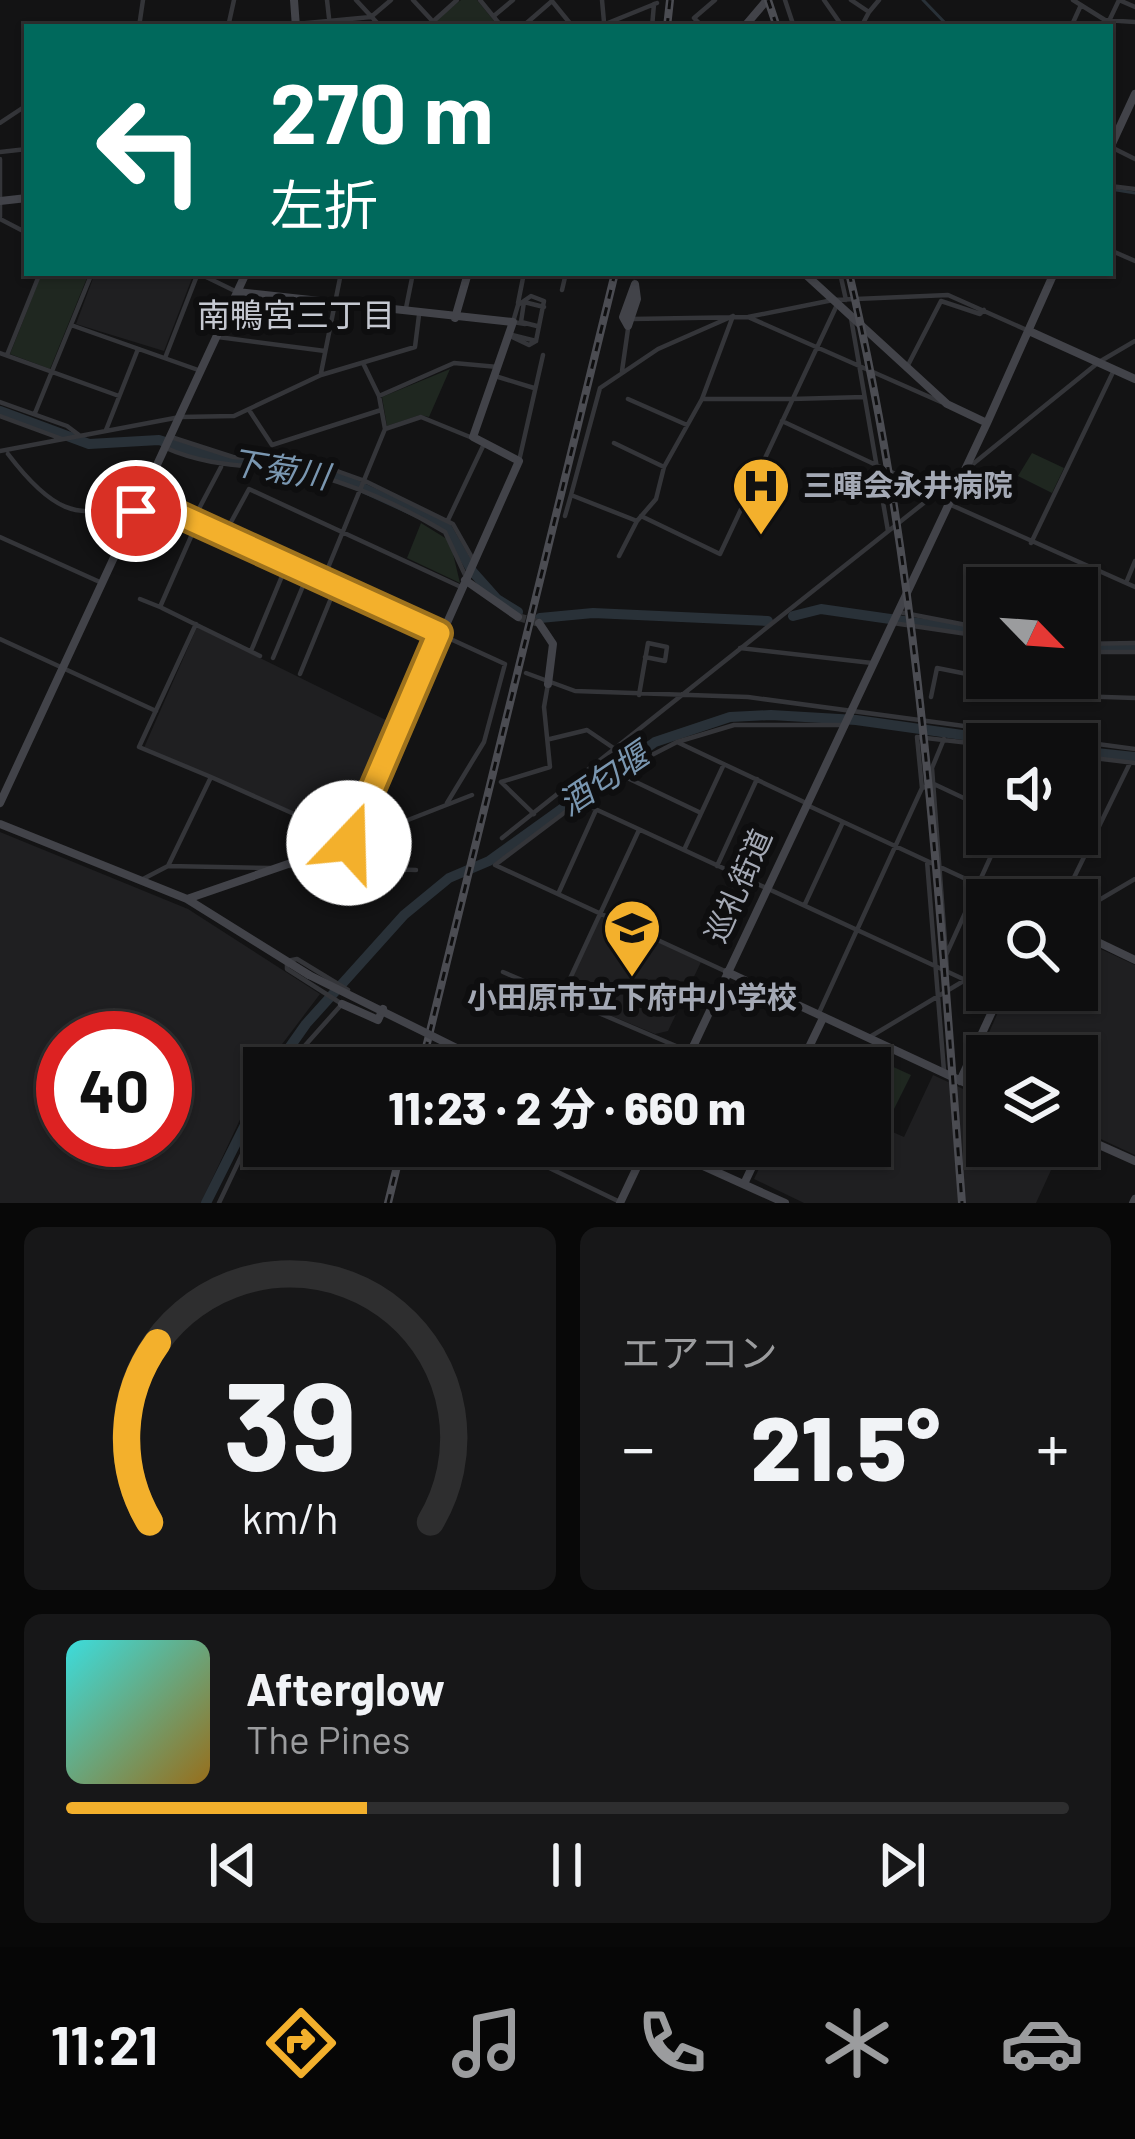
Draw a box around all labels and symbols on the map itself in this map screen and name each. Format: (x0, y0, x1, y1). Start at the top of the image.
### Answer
district label: 南鴨宮三丁目 (197, 294, 395, 334)
water label: 下菊川 (228, 441, 335, 496)
hospital icon: 三暉会永井病院 (730, 455, 792, 537)
pin (85, 460, 187, 562)
place label: 三暉会永井病院 (803, 466, 1013, 502)
north arrow (966, 567, 1098, 699)
water label: 酒匂堰 (550, 731, 659, 822)
position arrow (286, 780, 412, 906)
street label: 巡礼街道 (696, 823, 778, 947)
school or university icon: 小田原市立下府中小学校 (601, 897, 663, 979)
place label: 小田原市立下府中小学校 (467, 978, 797, 1014)
speed limit sign: 40 (36, 1011, 192, 1167)

